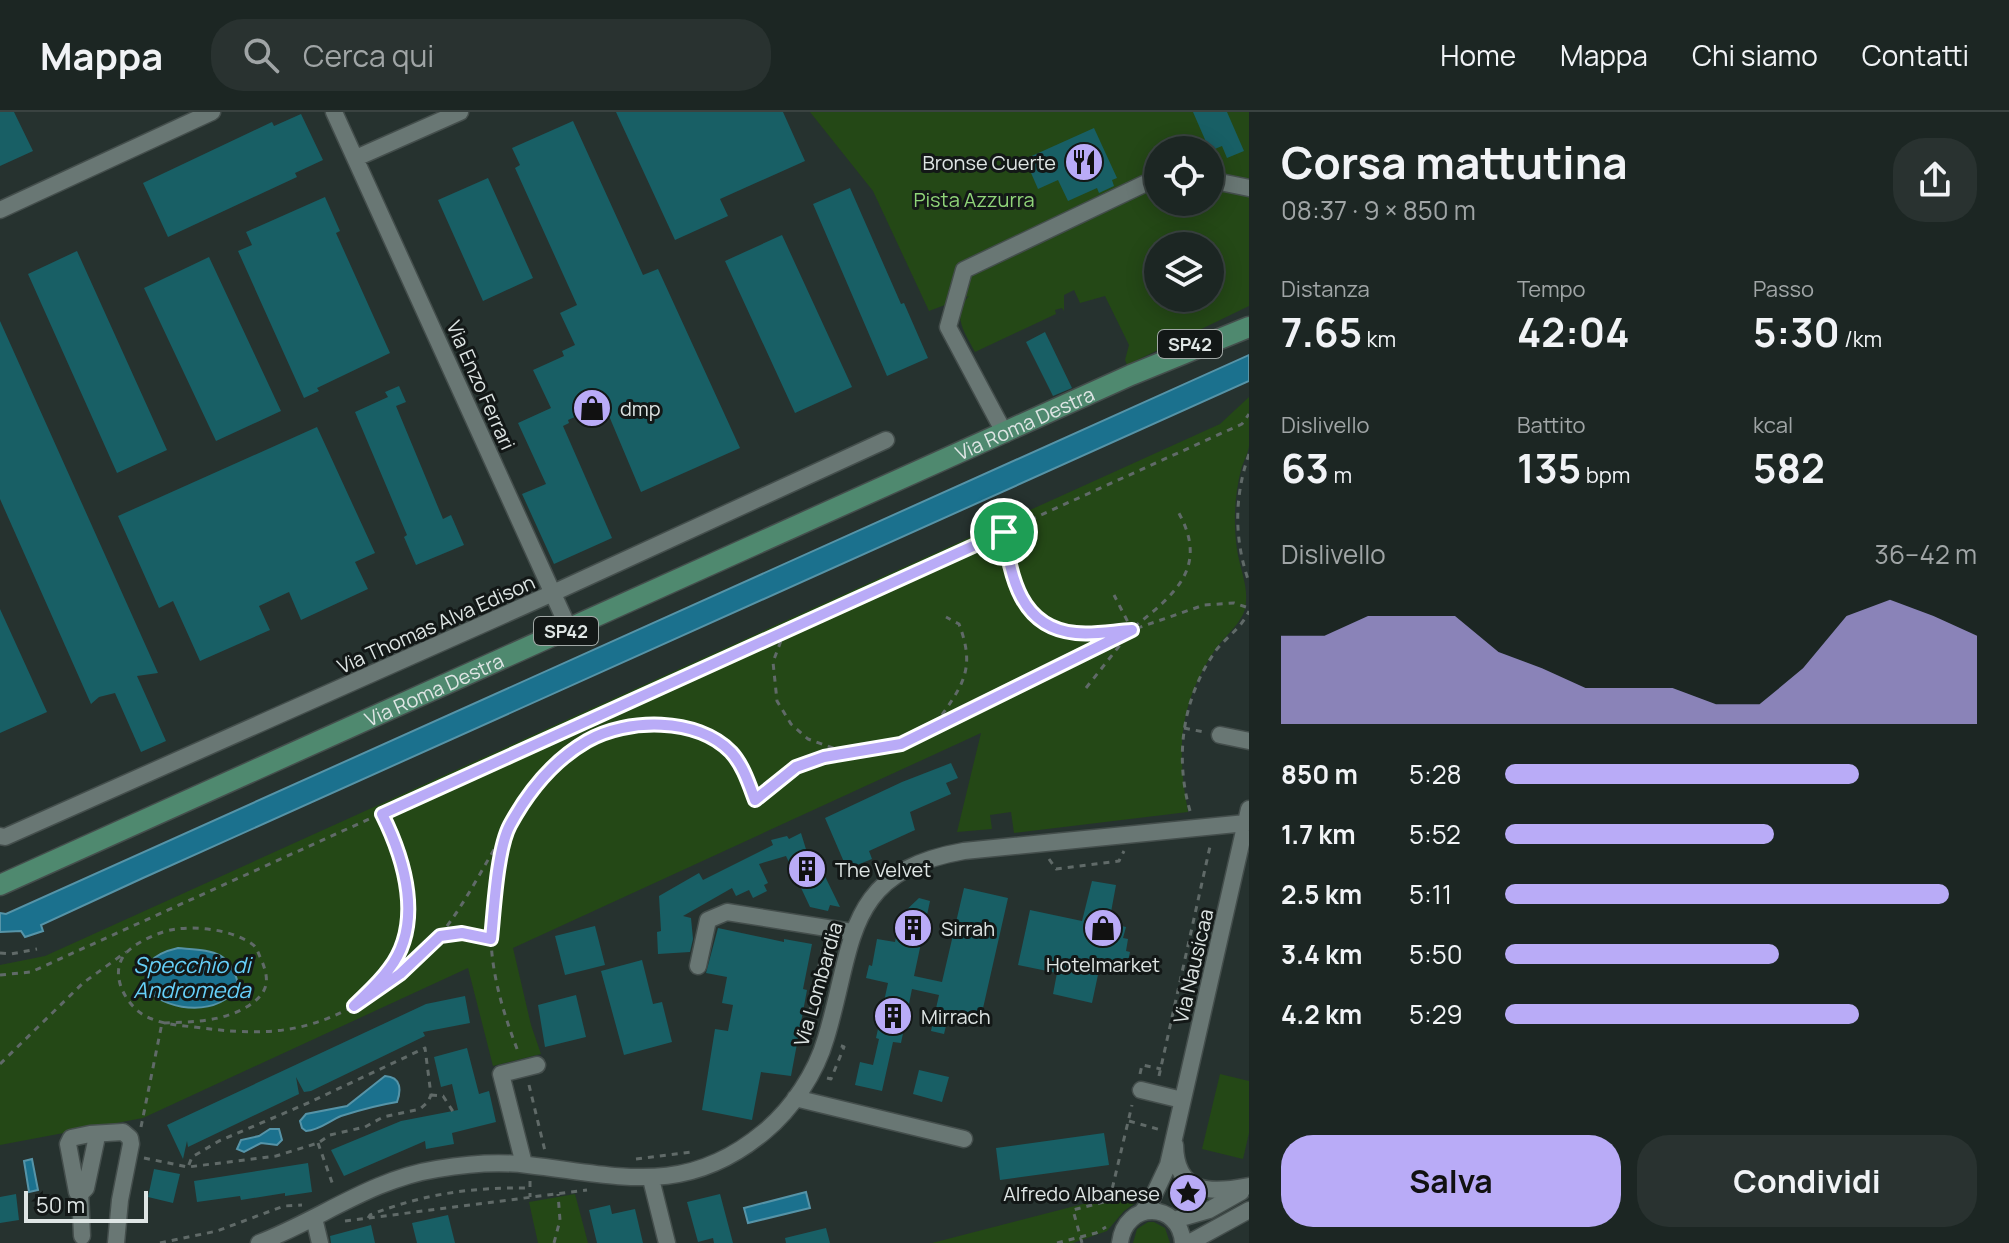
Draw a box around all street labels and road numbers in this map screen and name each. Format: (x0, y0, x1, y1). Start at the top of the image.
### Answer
street label: Via Enzo Ferrari (440, 316, 522, 454)
road number: SP42 (1158, 330, 1222, 358)
street label: Via Roma Destra (951, 380, 1098, 466)
street label: Via Thomas Alva Edison (333, 568, 539, 680)
road number: SP42 (534, 617, 598, 645)
street label: Via Roma Destra (360, 646, 508, 732)
street label: Via Nausicaa (1167, 906, 1219, 1026)
street label: Via Lombardia (787, 919, 849, 1049)

